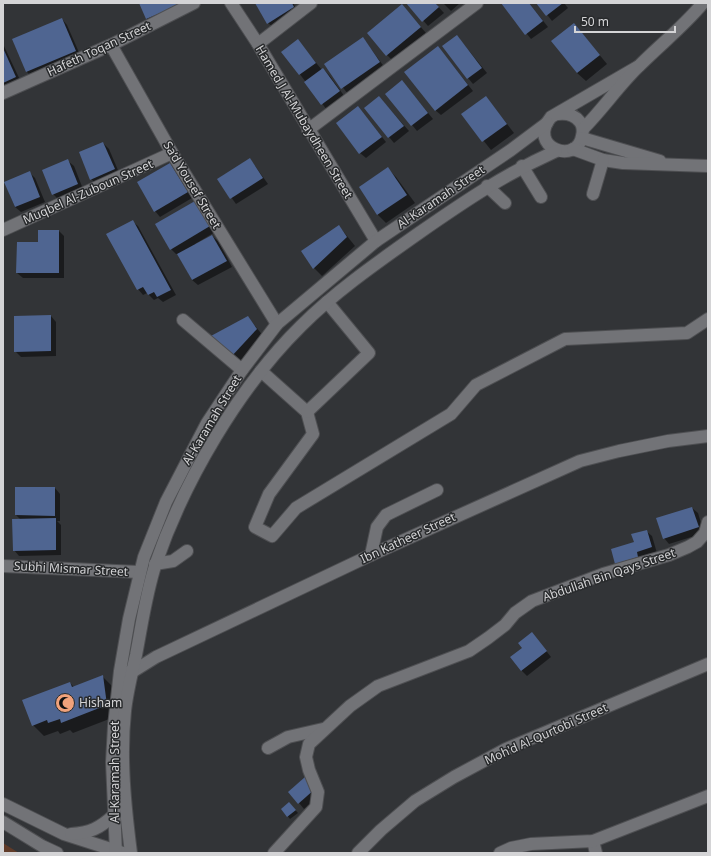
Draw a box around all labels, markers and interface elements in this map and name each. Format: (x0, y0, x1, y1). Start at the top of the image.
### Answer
scale bar (575, 8, 675, 34)
text: 50 m (581, 13, 609, 30)
street label: Hafeth Toqan Street (44, 17, 154, 80)
street label: Hamed J Al-Mubaydheen Street (252, 42, 357, 202)
street label: Sa‘d Yousef Street (160, 138, 226, 232)
street label: Muqbel Al-Zuboun Street (20, 155, 156, 228)
street label: Al-Karamah Street (394, 161, 488, 232)
street label: Al-Karamah Street (178, 371, 246, 468)
street label: Ibn Katheer Street (358, 508, 459, 567)
street label: Abdullah Bin Qays Street (540, 544, 678, 605)
street label: Subhi Mismar Street (14, 557, 129, 580)
mosque icon: Hisham (54, 692, 76, 714)
place label: Hisham (79, 694, 122, 711)
street label: Moh'd Al-Qurtobi Street (482, 698, 611, 768)
street label: Al-Karamah Street (106, 720, 123, 823)

